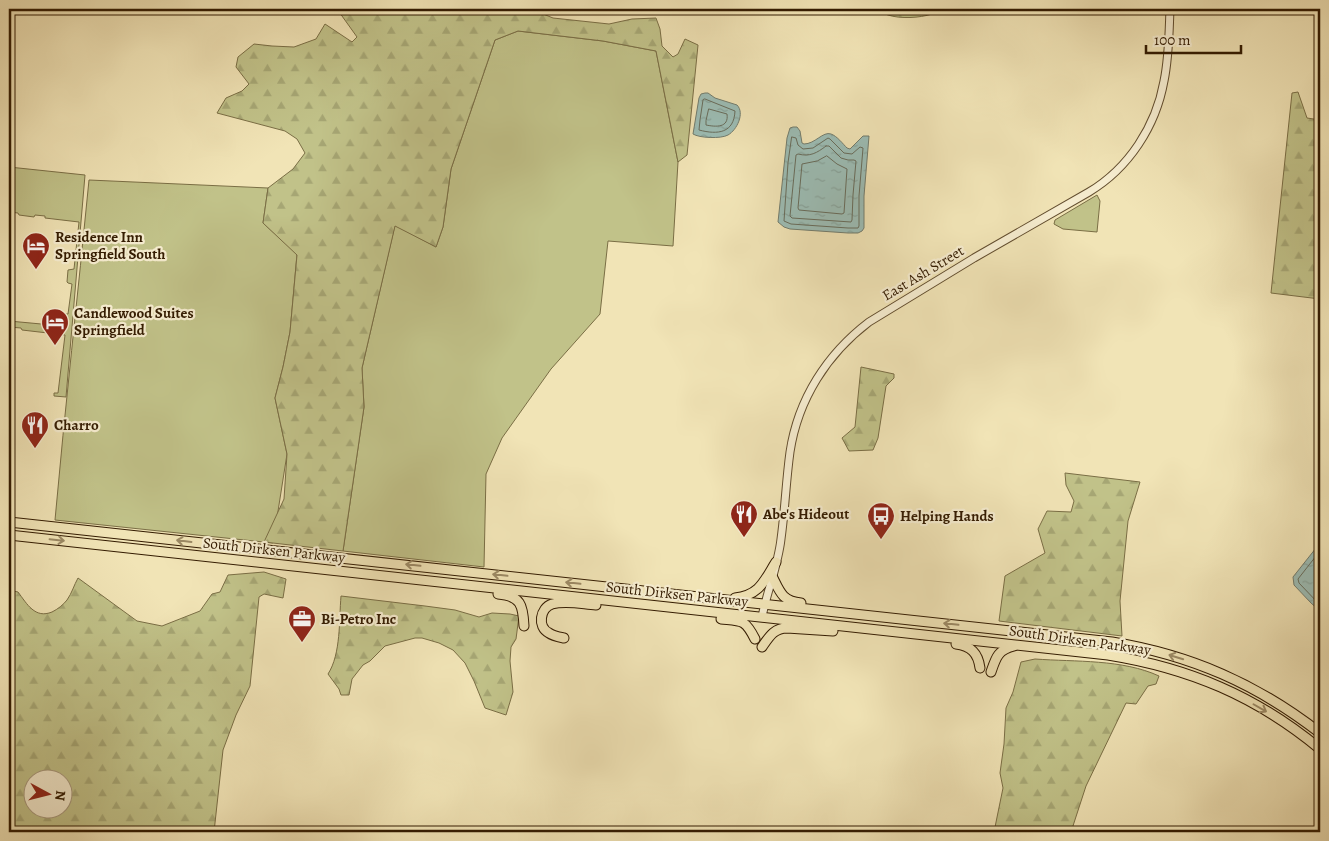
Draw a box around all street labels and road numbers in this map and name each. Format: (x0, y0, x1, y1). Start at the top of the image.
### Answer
street label: East Ash Street (878, 241, 968, 305)
street label: South Dirksen Parkway (202, 533, 346, 567)
street label: South Dirksen Parkway (605, 577, 749, 611)
street label: South Dirksen Parkway (1008, 620, 1152, 660)

